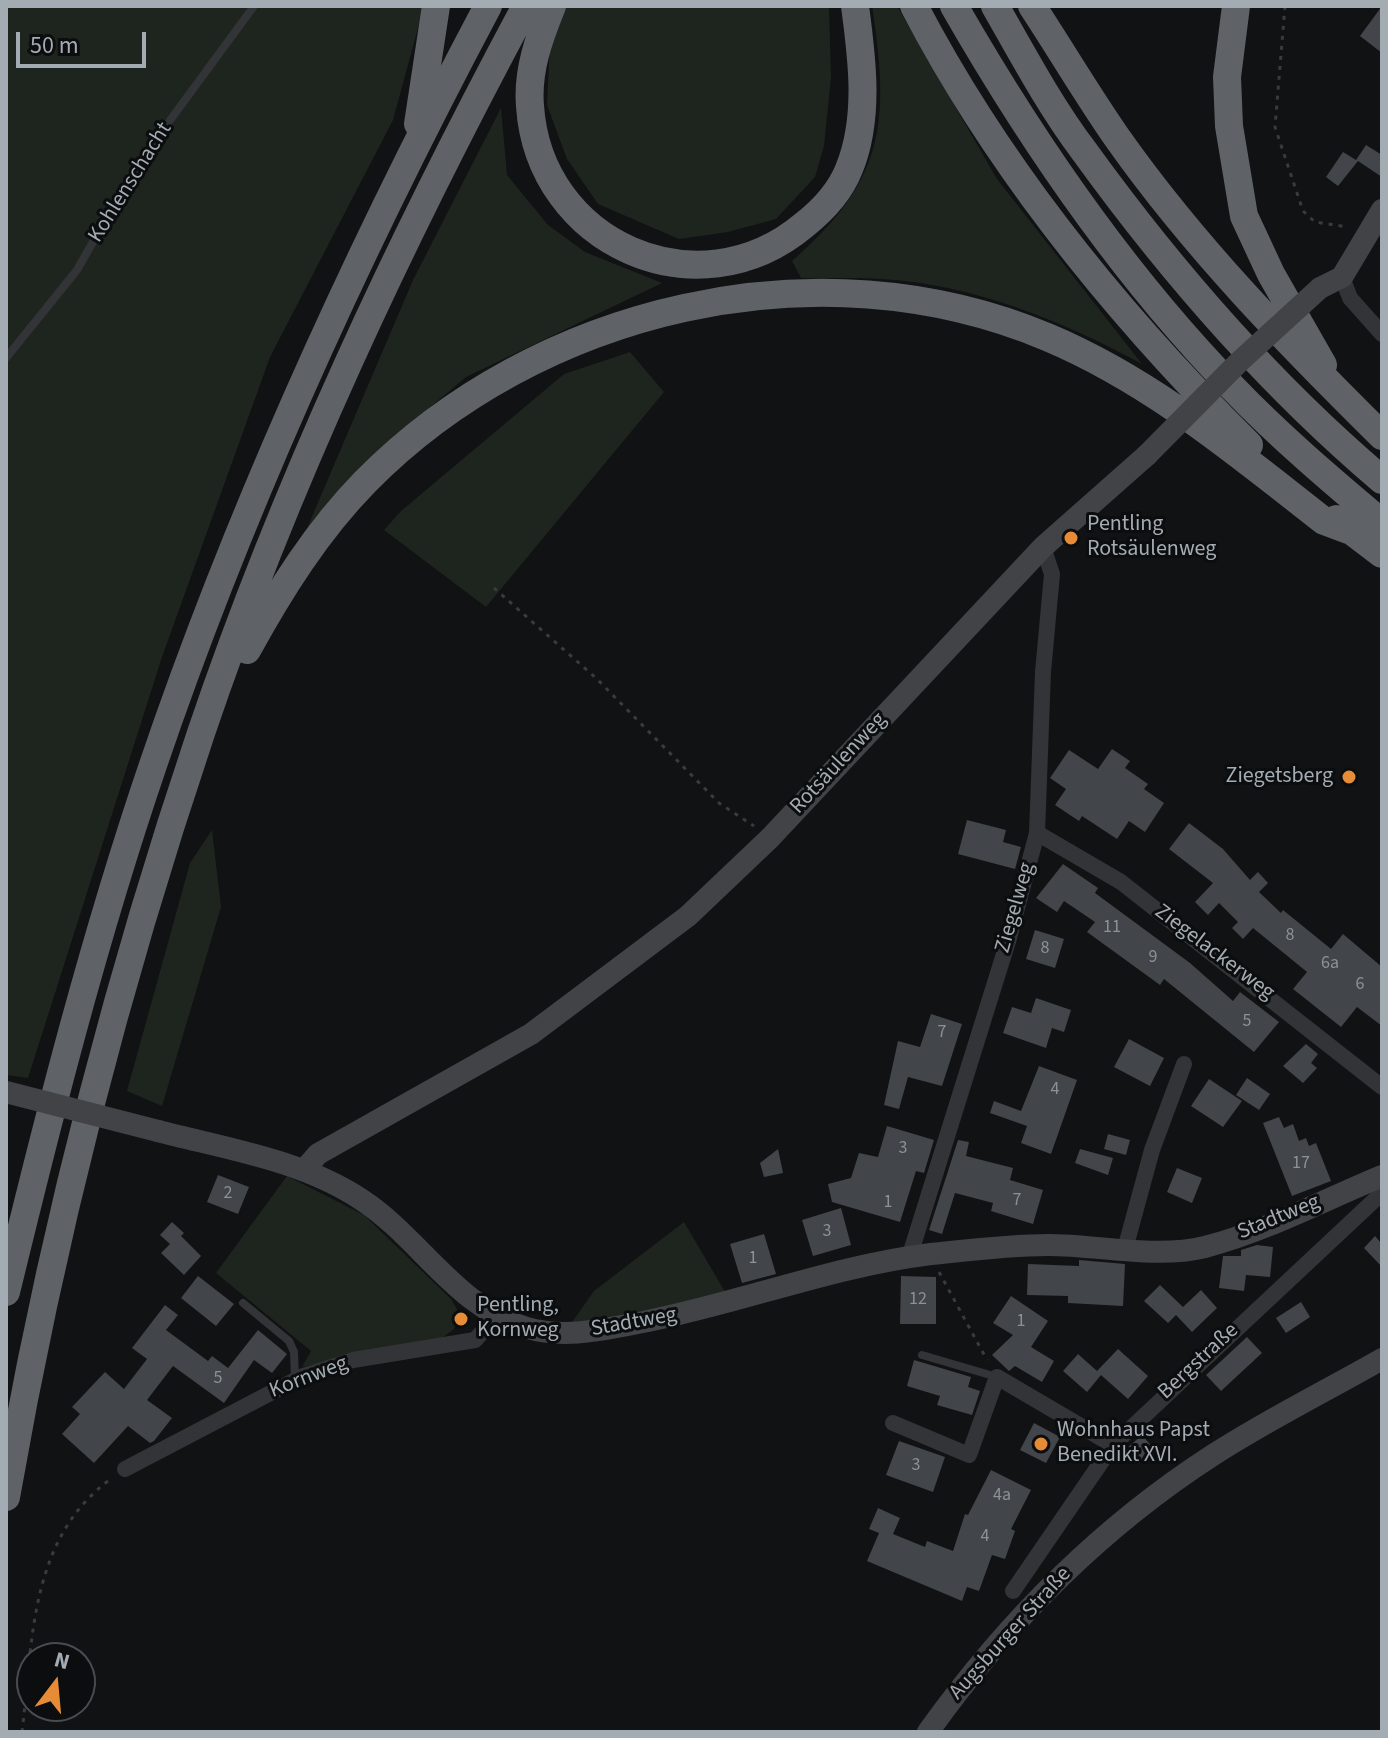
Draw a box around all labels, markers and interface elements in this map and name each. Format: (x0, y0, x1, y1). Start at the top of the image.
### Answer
scale bar (20, 16, 150, 66)
text: 50 m (30, 28, 79, 63)
street label: Kohlenschacht (84, 118, 178, 248)
place label: Pentling Rotsäulenweg (1087, 512, 1216, 564)
marker: Pentling Rotsäulenweg (1062, 529, 1080, 547)
street label: Rotsäulenweg (785, 708, 893, 820)
place label: Ziegetsberg (1226, 764, 1333, 790)
marker: Ziegetsberg (1340, 768, 1358, 786)
street label: Ziegelweg (991, 860, 1041, 956)
street label: Ziegelackerweg (1149, 899, 1279, 1007)
house number: 11 (1103, 917, 1121, 939)
house number: 8 (1286, 925, 1294, 947)
house number: 8 (1041, 938, 1049, 960)
house number: 9 (1149, 947, 1157, 969)
house number: 6a (1321, 953, 1339, 975)
house number: 6 (1356, 974, 1364, 996)
house number: 5 (1243, 1011, 1251, 1033)
house number: 7 (938, 1022, 946, 1044)
house number: 4 (1051, 1079, 1059, 1101)
house number: 3 (899, 1138, 907, 1160)
house number: 17 (1292, 1153, 1310, 1175)
house number: 2 (224, 1183, 232, 1205)
house number: 7 (1013, 1190, 1021, 1212)
street label: Stadtweg (1234, 1190, 1324, 1246)
house number: 1 (884, 1192, 892, 1214)
house number: 3 (823, 1221, 831, 1243)
house number: 1 (749, 1248, 757, 1270)
house number: 12 (909, 1289, 927, 1311)
place label: Pentling, Kornweg (477, 1293, 559, 1344)
street label: Stadtweg (589, 1302, 679, 1344)
marker: Pentling, Kornweg (452, 1310, 470, 1328)
house number: 1 (1017, 1311, 1025, 1333)
street label: Bergstraße (1153, 1318, 1245, 1406)
street label: Kornweg (266, 1351, 352, 1405)
house number: 5 (214, 1368, 222, 1390)
place label: Wohnhaus Papst Benedikt XVI. (1057, 1418, 1210, 1470)
marker: Wohnhaus Papst Benedikt XVI. (1032, 1435, 1050, 1453)
house number: 3 (912, 1455, 920, 1477)
house number: 4a (993, 1485, 1011, 1507)
house number: 4 (981, 1526, 989, 1548)
street label: Augsburger Straße (944, 1562, 1078, 1706)
north arrow (16, 1642, 96, 1722)
text: N (51, 1643, 74, 1678)

